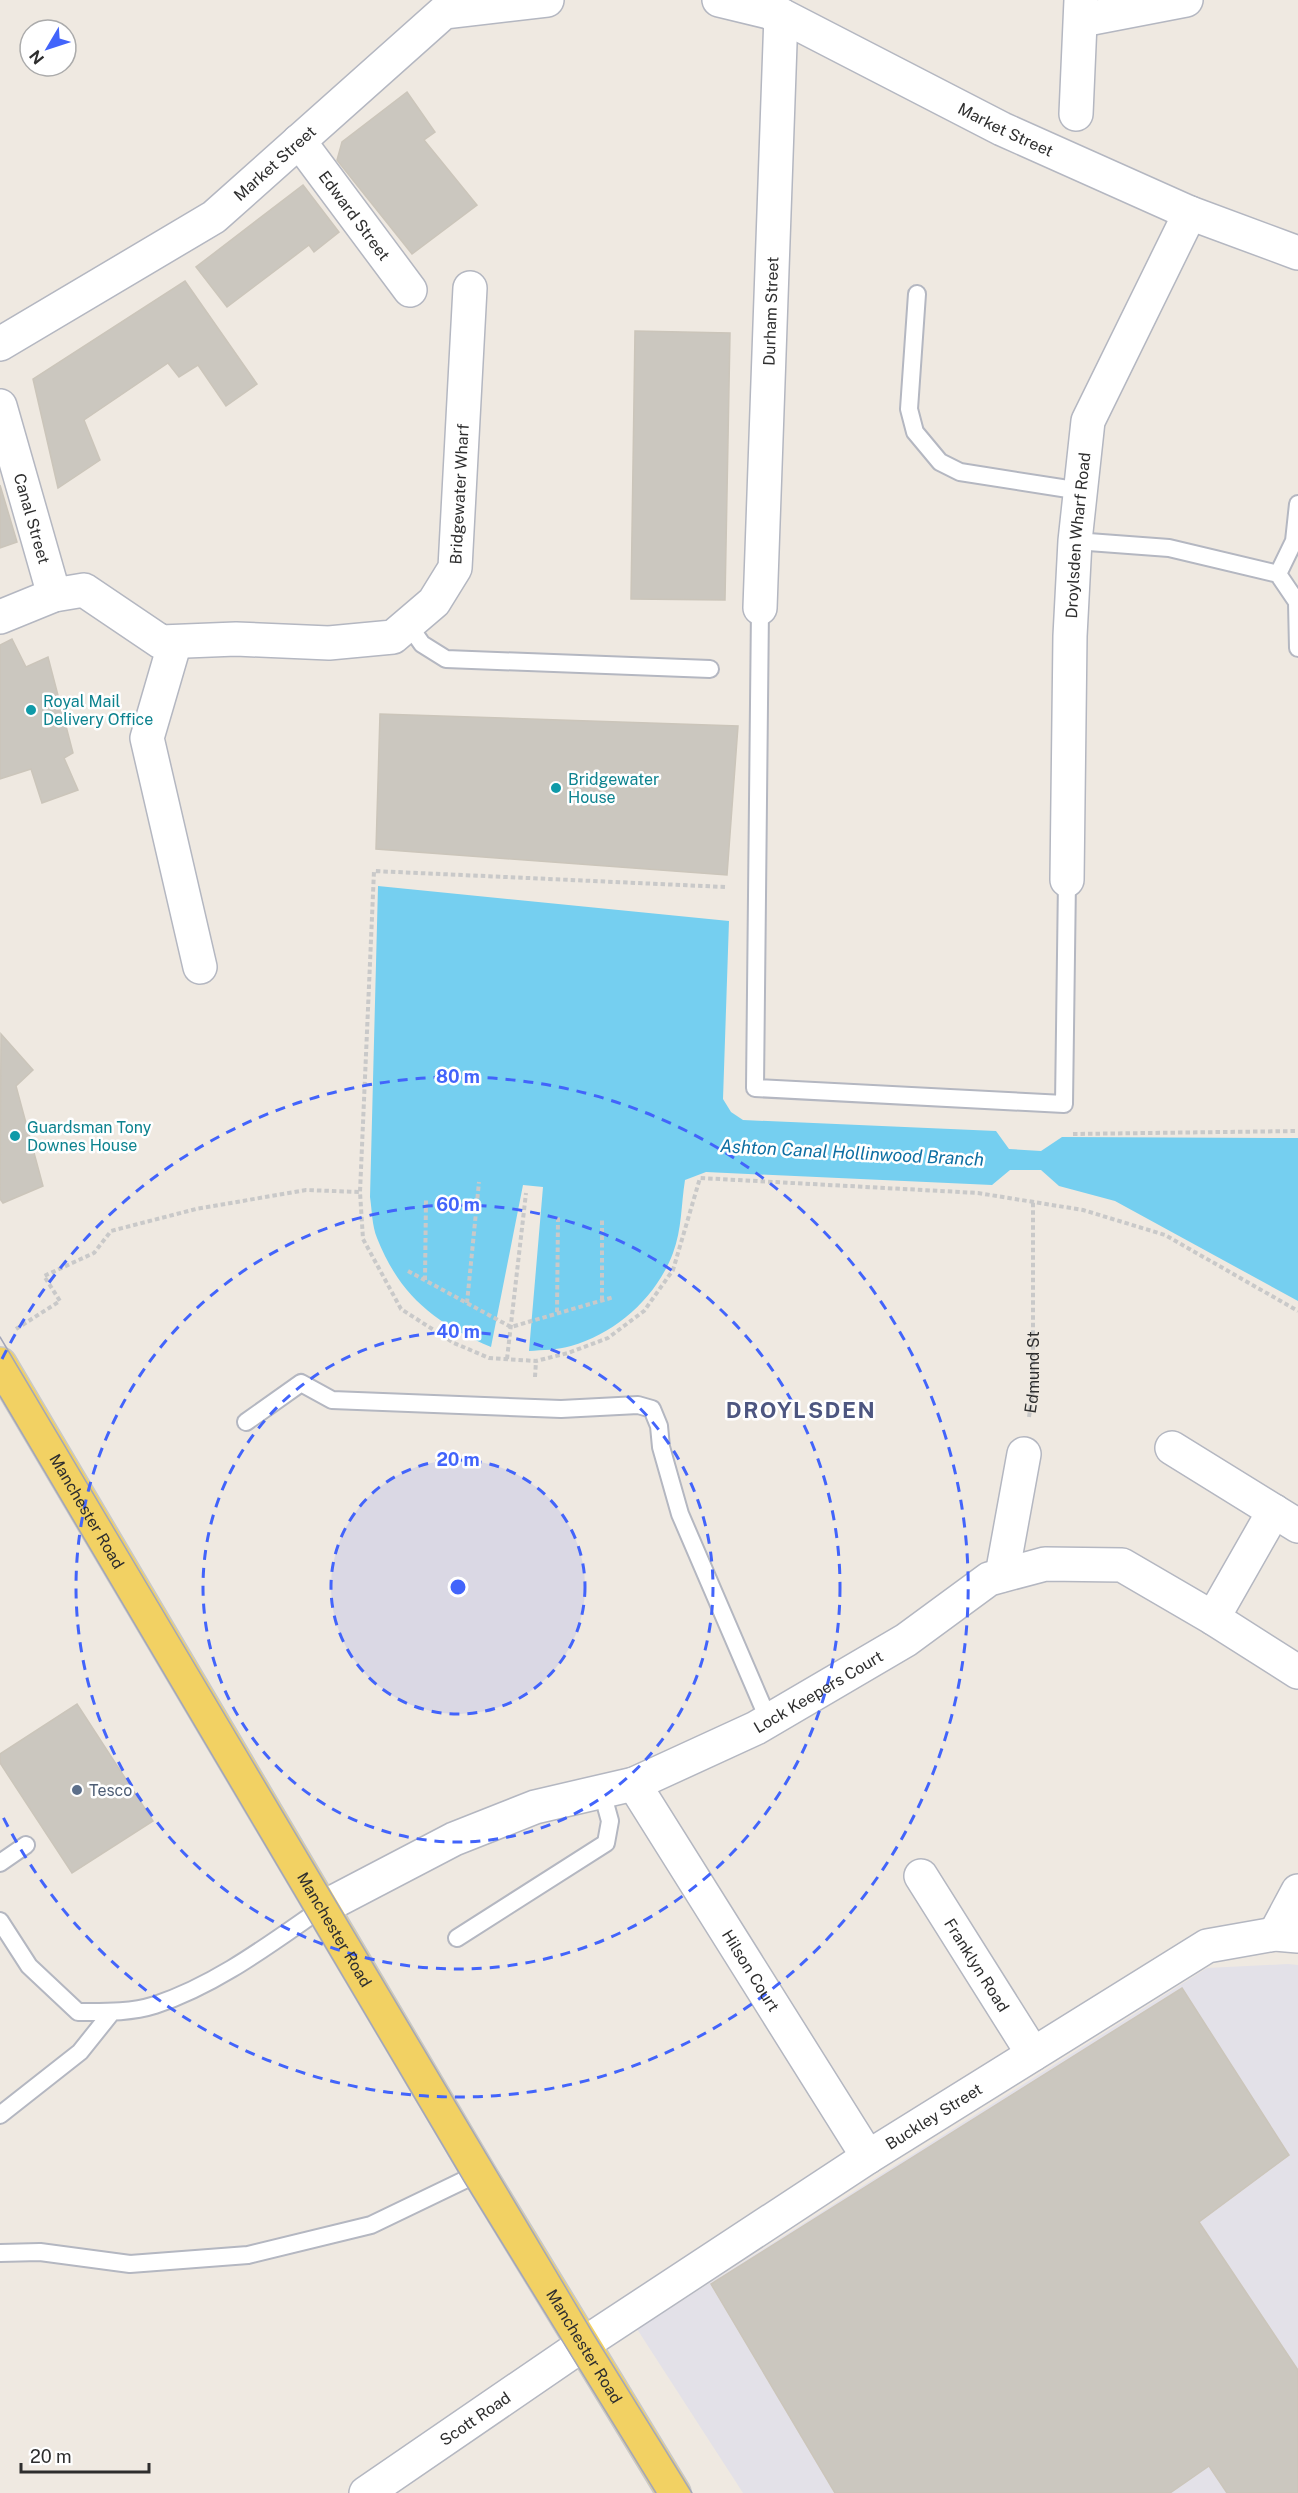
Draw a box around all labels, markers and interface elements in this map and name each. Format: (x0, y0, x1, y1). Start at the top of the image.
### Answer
north arrow (18, 18, 78, 78)
text: N (25, 46, 48, 68)
street label: Market Street (955, 99, 1056, 161)
street label: Market Street (230, 122, 320, 205)
street label: Edward Street (315, 167, 394, 264)
street label: Durham Street (760, 256, 782, 366)
street label: Bridgewater Wharf (446, 423, 473, 565)
street label: Droylsden Wharf Road (1062, 451, 1095, 619)
street label: Canal Street (10, 471, 54, 566)
place label: Royal Mail Delivery Office (43, 692, 153, 729)
marker: Royal Mail Delivery Office (24, 703, 38, 717)
place label: Bridgewater House (568, 770, 659, 807)
marker: Bridgewater House (549, 781, 563, 795)
text: 80 m (436, 1066, 480, 1087)
place label: Guardsman Tony Downes House (27, 1118, 152, 1155)
marker: Guardsman Tony Downes House (8, 1129, 22, 1143)
water label: Ashton Canal Hollinwood Branch (720, 1135, 984, 1170)
text: 60 m (436, 1194, 480, 1215)
text: 40 m (436, 1321, 480, 1342)
street label: Edmund St (1021, 1331, 1043, 1415)
district label: DROYLSDEN (726, 1397, 876, 1423)
text: 20 m (436, 1449, 480, 1470)
street label: Manchester Road (45, 1451, 128, 1572)
centre of rings (448, 1577, 468, 1597)
street label: Lock Keepers Court (750, 1647, 886, 1737)
place label: Tesco (89, 1781, 132, 1800)
marker: Tesco (70, 1783, 84, 1797)
street label: Manchester Road (293, 1869, 376, 1990)
street label: Franklyn Road (940, 1915, 1013, 2015)
street label: Hilson Court (718, 1926, 783, 2015)
street label: Buckley Street (882, 2079, 986, 2154)
street label: Manchester Road (542, 2286, 626, 2407)
street label: Scott Road (436, 2388, 514, 2450)
scale bar (21, 2436, 148, 2474)
text: 20 m (30, 2446, 72, 2467)

